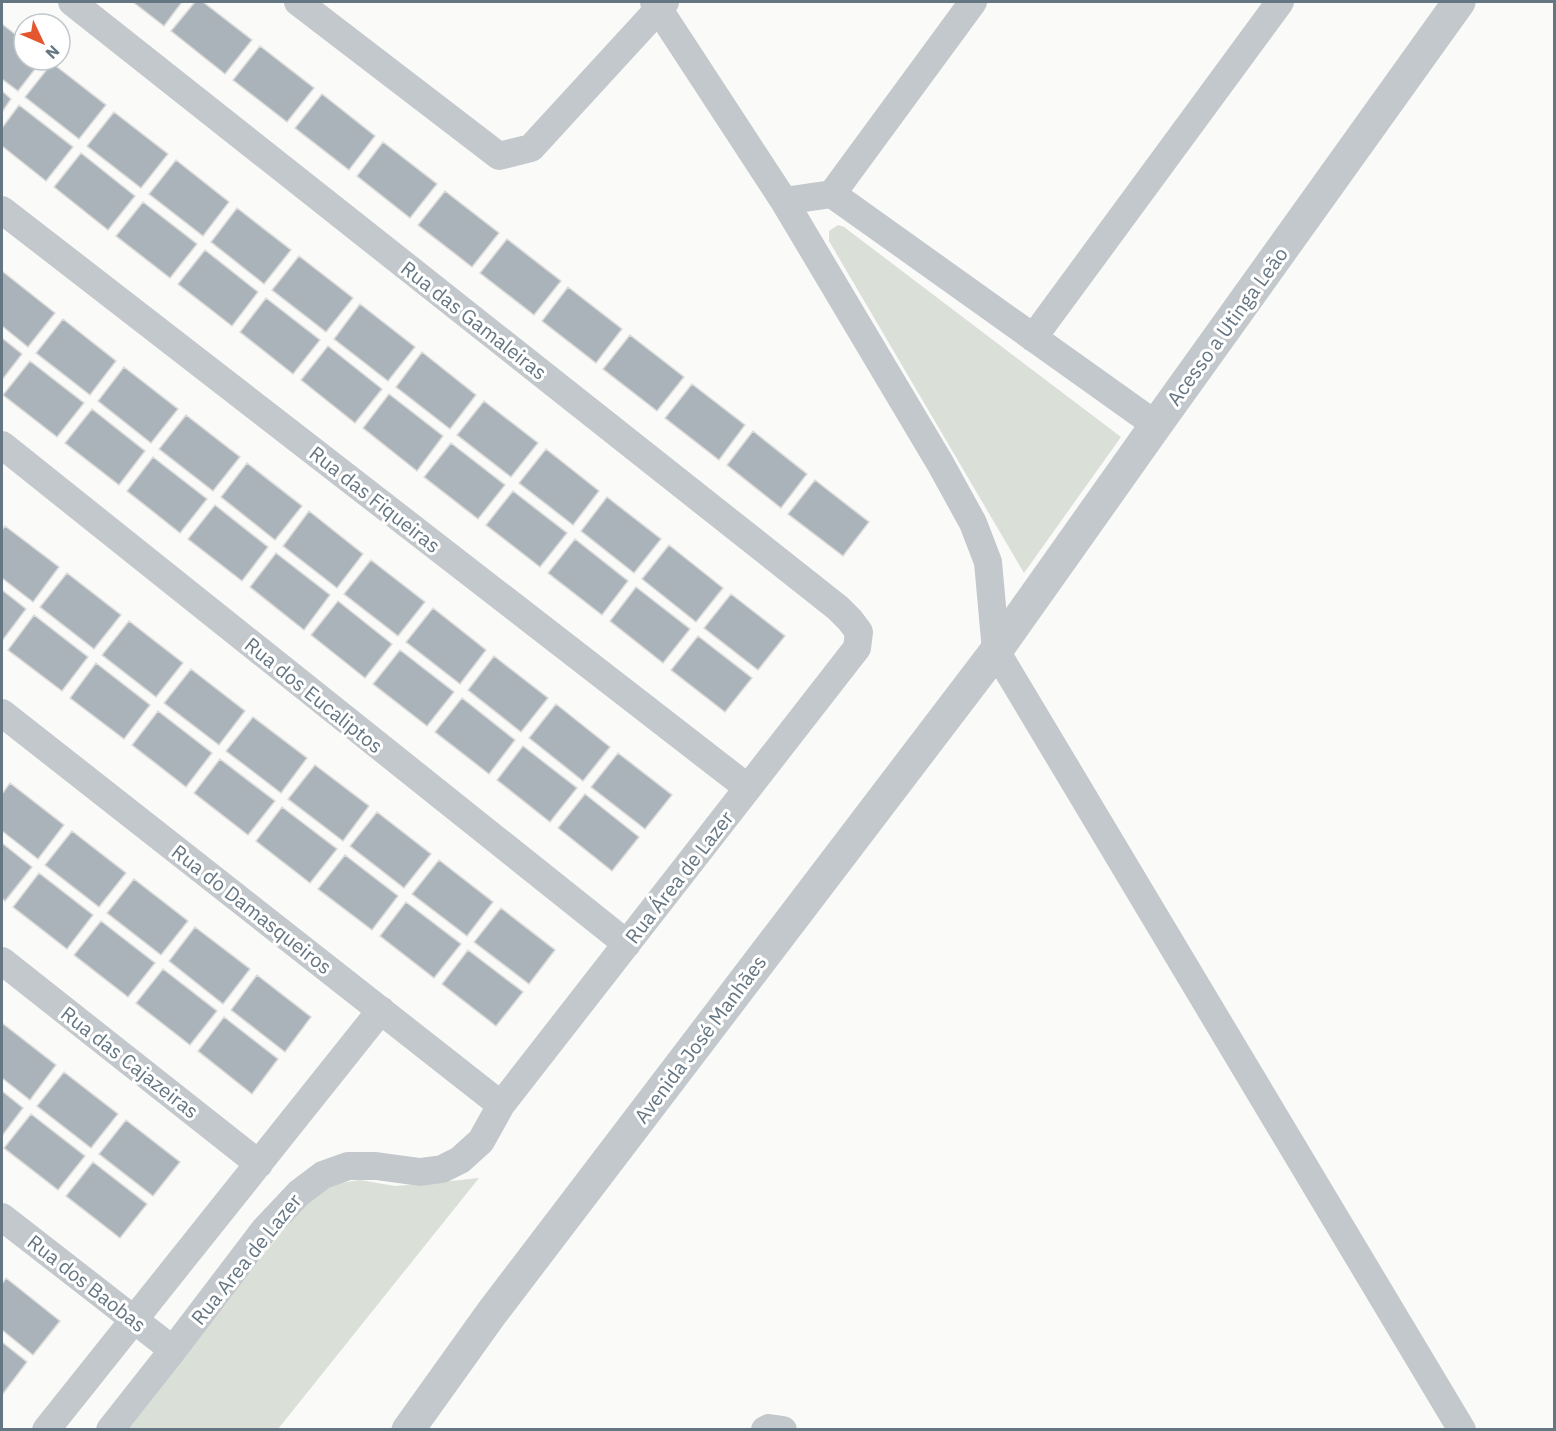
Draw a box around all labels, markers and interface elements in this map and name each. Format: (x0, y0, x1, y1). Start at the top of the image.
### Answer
north arrow (12, 12, 72, 72)
text: N (42, 41, 64, 64)
street label: Acesso a Utinga Leão (1160, 241, 1294, 411)
street label: Rua das Gamaleiras (396, 255, 552, 385)
street label: Rua das Fiqueiras (304, 439, 446, 559)
street label: Rua dos Eucaliptos (239, 631, 389, 759)
street label: Rua Área de Lazer (619, 805, 739, 949)
street label: Rua do Damasqueiros (166, 838, 338, 980)
street label: Avenida José Manhães (628, 949, 772, 1129)
street label: Rua das Cajazeiras (56, 1000, 204, 1124)
street label: Rua Area de Lazer (185, 1188, 307, 1330)
street label: Rua dos Baobas (22, 1228, 152, 1338)

